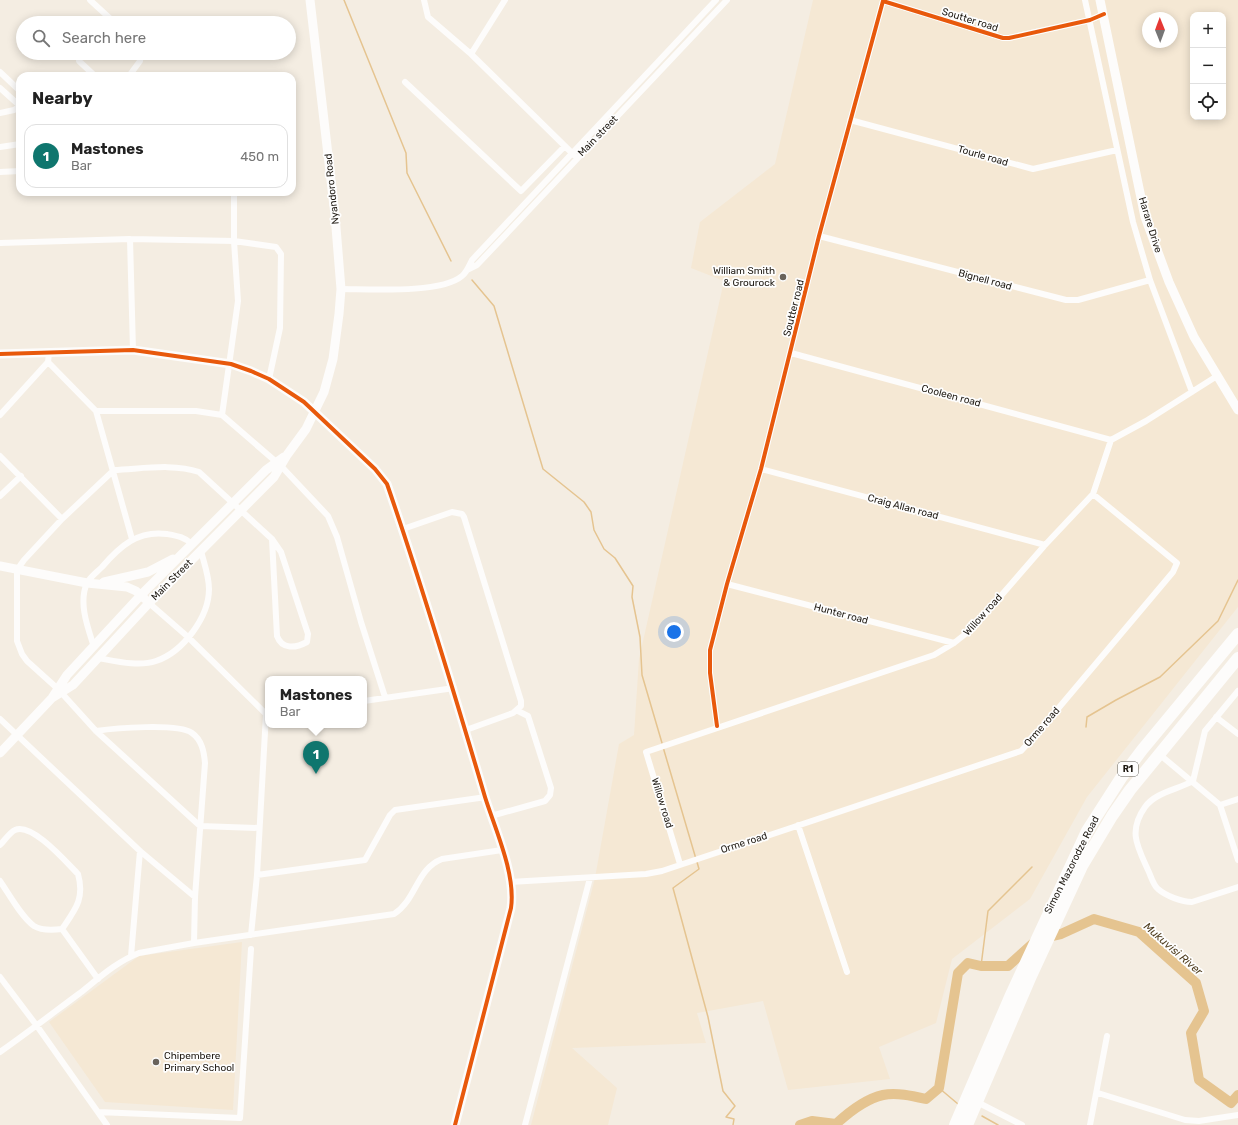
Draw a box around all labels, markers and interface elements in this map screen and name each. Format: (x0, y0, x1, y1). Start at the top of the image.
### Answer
street label: Soutter road (940, 6, 1000, 34)
north arrow (1142, 12, 1178, 48)
map controls (1190, 12, 1226, 120)
button: + (1190, 12, 1226, 48)
search box (16, 16, 296, 60)
icon: search (30, 27, 52, 49)
text: Search here (62, 29, 146, 47)
button: − (1190, 48, 1226, 84)
button: locate (1190, 84, 1226, 120)
text: Nearby (32, 88, 93, 108)
street label: Main street (576, 113, 620, 159)
text: Mastones (71, 140, 144, 158)
street label: Tourle road (956, 143, 1010, 169)
text: 1 (43, 149, 49, 164)
text: 450 m (240, 149, 279, 164)
street label: Nyandoro Road (322, 153, 342, 225)
text: Bar (71, 158, 92, 173)
street label: Harare Drive (1136, 196, 1164, 255)
place label: William Smith & Grourock (713, 265, 776, 289)
street label: Bignell road (957, 267, 1013, 293)
marker: William Smith & Grourock (778, 272, 788, 282)
street label: Soutter road (781, 278, 807, 338)
street label: Cooleen road (920, 382, 982, 410)
street label: Craig Allan road (866, 492, 940, 522)
street label: Main Street (149, 557, 195, 603)
street label: Willow road (961, 592, 1005, 638)
street label: Hunter road (813, 601, 869, 627)
your location (664, 622, 684, 642)
popup (265, 676, 367, 728)
text: Mastones (280, 686, 352, 704)
text: Bar (280, 704, 301, 719)
street label: Orme road (1022, 705, 1062, 749)
pin: 1 (303, 741, 329, 774)
road number: R1 (1118, 762, 1138, 776)
street label: Willow road (649, 776, 675, 830)
street label: Simon Mazorodze Road (1042, 814, 1102, 916)
street label: Orme road (719, 830, 769, 856)
water label: Mukuvisi River (1141, 920, 1206, 979)
place label: Chipembere Primary School (164, 1050, 234, 1074)
marker: Chipembere Primary School (151, 1057, 161, 1067)

